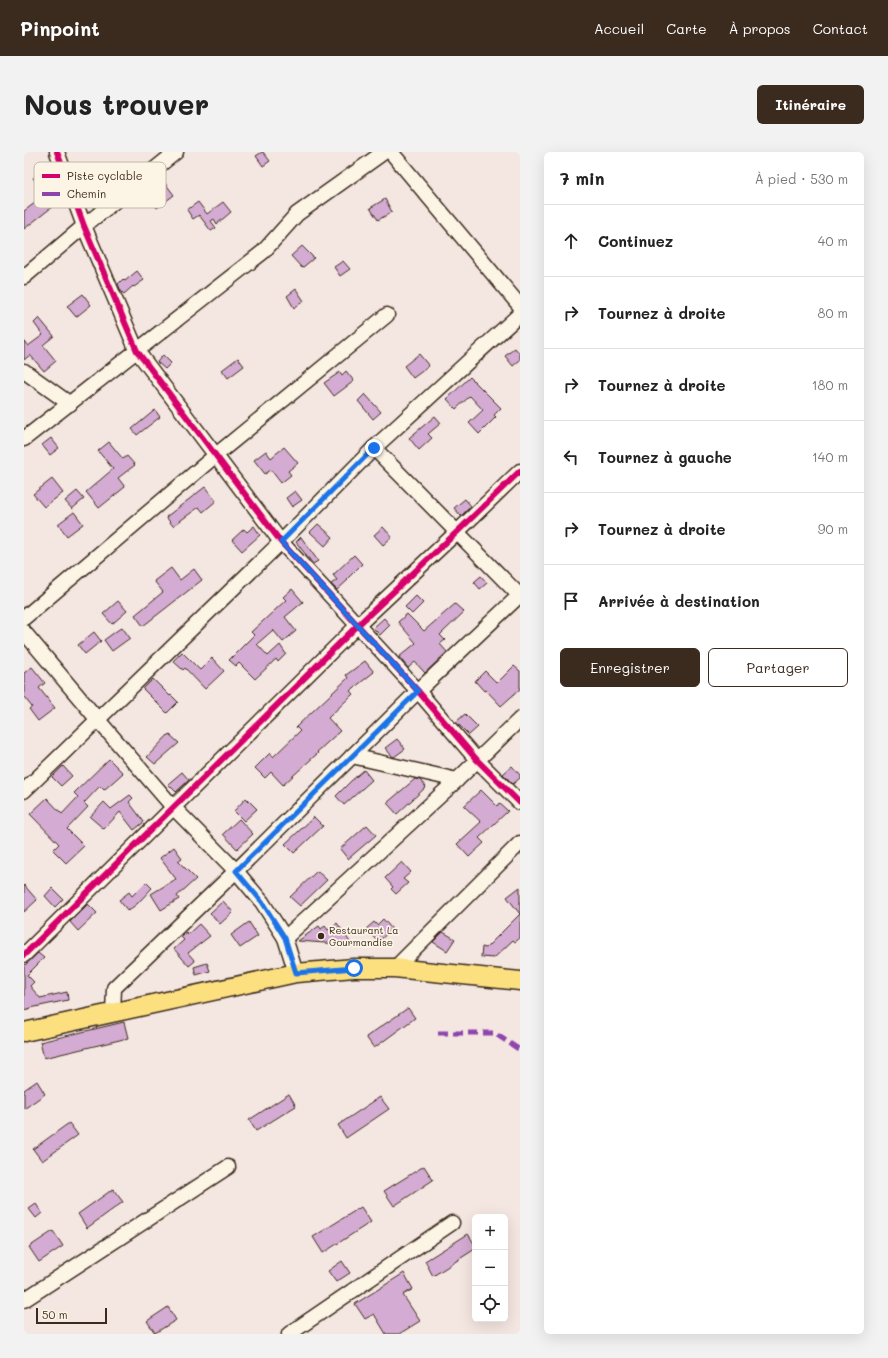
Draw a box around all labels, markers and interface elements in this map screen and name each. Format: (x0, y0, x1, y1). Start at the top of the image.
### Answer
text: Pinpoint (20, 16, 100, 41)
text: Accueil (594, 19, 644, 38)
text: Carte (666, 19, 707, 38)
text: À propos (729, 19, 791, 38)
text: Contact (813, 19, 868, 38)
button: Itinéraire (757, 85, 864, 124)
text: Nous trouver (24, 86, 209, 122)
legend (34, 162, 166, 208)
text: 7 min (560, 167, 605, 189)
text: Piste cyclable (67, 168, 143, 183)
text: À pied · 530 m (755, 170, 848, 187)
text: Chemin (67, 186, 106, 201)
icon: ahead (560, 230, 582, 252)
text: Continuez (598, 231, 673, 251)
text: 40 m (818, 232, 848, 249)
icon: right (560, 302, 582, 324)
text: Tournez à droite (598, 303, 726, 323)
text: 80 m (818, 304, 848, 321)
icon: right (560, 374, 582, 396)
text: Tournez à droite (598, 375, 726, 395)
text: 180 m (812, 376, 848, 393)
route end (365, 439, 383, 457)
icon: left (560, 446, 582, 468)
text: Tournez à gauche (598, 447, 732, 467)
text: 140 m (812, 448, 848, 465)
icon: right (560, 518, 582, 540)
text: Tournez à droite (598, 519, 726, 539)
text: 90 m (818, 520, 848, 537)
icon: arrive (560, 590, 582, 612)
text: Arrivée à destination (598, 591, 760, 611)
button: Enregistrer (560, 648, 700, 687)
button: Partager (708, 648, 848, 687)
place label: Restaurant La Gourmandise (329, 923, 398, 949)
marker: Restaurant La Gourmandise (316, 931, 326, 941)
route start (345, 959, 363, 977)
map controls (472, 1214, 508, 1322)
button: + (472, 1214, 508, 1250)
button: − (472, 1250, 508, 1286)
button: locate (472, 1286, 508, 1322)
scale bar (36, 1306, 107, 1325)
text: 50 m (42, 1307, 68, 1322)

